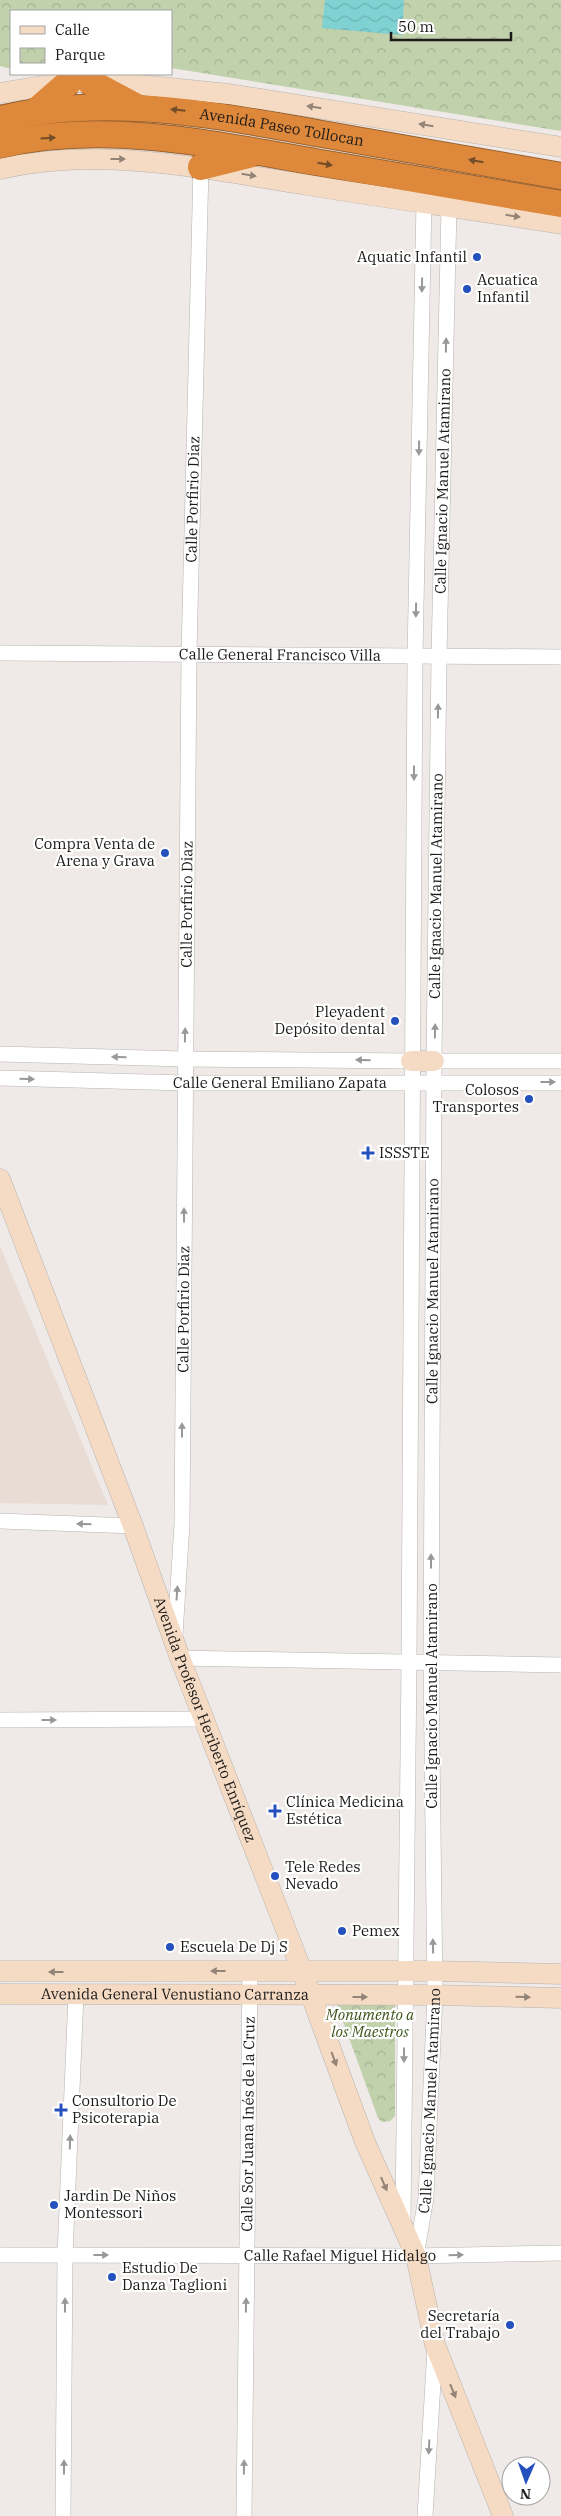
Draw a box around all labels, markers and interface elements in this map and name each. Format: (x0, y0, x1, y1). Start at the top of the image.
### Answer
legend (10, 10, 172, 75)
scale bar (391, 10, 511, 42)
text: 50 m (398, 17, 434, 36)
text: Calle (55, 20, 90, 39)
text: Parque (55, 45, 105, 64)
one-way arrow (306, 103, 322, 111)
street label: Avenida Paseo Tollocan (198, 104, 366, 150)
one-way arrow (170, 106, 186, 114)
one-way arrow (418, 121, 434, 129)
one-way arrow (40, 133, 56, 141)
one-way arrow (110, 155, 126, 163)
one-way arrow (469, 157, 484, 165)
one-way arrow (317, 160, 333, 168)
one-way arrow (241, 172, 257, 180)
one-way arrow (506, 213, 522, 221)
place label: Aquatic Infantil (357, 247, 467, 266)
marker: Aquatic Infantil (471, 251, 483, 263)
place label: Acuatica Infantil (477, 270, 538, 306)
one-way arrow (418, 278, 426, 294)
marker: Acuatica Infantil (461, 283, 473, 295)
one-way arrow (442, 337, 450, 353)
street label: Calle Ignacio Manuel Atamirano (430, 368, 454, 594)
street label: Calle Porfirio Diaz (181, 436, 203, 563)
one-way arrow (415, 440, 423, 456)
one-way arrow (412, 603, 420, 619)
street label: Calle General Francisco Villa (179, 644, 381, 665)
one-way arrow (434, 703, 442, 719)
one-way arrow (410, 765, 418, 781)
street label: Calle Ignacio Manuel Atamirano (425, 773, 447, 999)
place label: Compra Venta de Arena y Grava (34, 834, 155, 870)
street label: Calle Porfirio Diaz (176, 841, 196, 968)
marker: Compra Venta de Arena y Grava (159, 847, 171, 859)
place label: Pleyadent Depósito dental (275, 1002, 385, 1038)
marker: Pleyadent Depósito dental (389, 1015, 401, 1027)
one-way arrow (431, 1023, 439, 1039)
one-way arrow (181, 1027, 189, 1043)
one-way arrow (111, 1053, 127, 1061)
one-way arrow (354, 1056, 370, 1064)
street label: Calle General Emiliano Zapata (173, 1073, 387, 1092)
one-way arrow (19, 1075, 35, 1083)
one-way arrow (540, 1079, 556, 1087)
place label: Colosos Transportes (432, 1080, 519, 1116)
marker: Colosos Transportes (523, 1093, 535, 1105)
place label: ISSSTE (379, 1143, 430, 1162)
marker: ISSSTE (361, 1146, 375, 1160)
street label: Calle Ignacio Manuel Atamirano (422, 1178, 442, 1404)
one-way arrow (180, 1207, 188, 1223)
street label: Calle Porfirio Diaz (173, 1246, 193, 1373)
one-way arrow (178, 1422, 186, 1438)
one-way arrow (76, 1520, 92, 1528)
one-way arrow (427, 1553, 435, 1569)
street label: Calle Ignacio Manuel Atamirano (422, 1583, 441, 1809)
one-way arrow (174, 1584, 182, 1600)
street label: Avenida Profesor Heriberto Enríquez (150, 1594, 261, 1845)
one-way arrow (41, 1716, 57, 1724)
place label: Clínica Medicina Estética (286, 1792, 404, 1828)
marker: Clínica Medicina Estética (268, 1804, 282, 1818)
place label: Tele Redes Nevado (285, 1857, 361, 1893)
marker: Tele Redes Nevado (269, 1870, 281, 1882)
place label: Pemex (352, 1921, 400, 1940)
marker: Pemex (336, 1925, 348, 1937)
place label: Escuela De Dj S (180, 1937, 288, 1956)
one-way arrow (429, 1938, 437, 1954)
marker: Escuela De Dj S (164, 1941, 176, 1953)
one-way arrow (210, 1967, 226, 1975)
one-way arrow (48, 1968, 64, 1976)
street label: Avenida General Venustiano Carranza (41, 1984, 309, 2004)
street label: Calle Ignacio Manuel Atamirano (413, 1988, 444, 2215)
one-way arrow (352, 1993, 368, 2001)
one-way arrow (515, 1994, 531, 2002)
park label: Monumento a los Maestros (325, 2005, 415, 2041)
street label: Calle Sor Juana Inés de la Cruz (237, 2016, 258, 2232)
one-way arrow (400, 2047, 408, 2063)
one-way arrow (331, 2051, 338, 2066)
place label: Consultorio De Psicoterapia (72, 2091, 176, 2127)
marker: Consultorio De Psicoterapia (54, 2103, 68, 2117)
one-way arrow (67, 2134, 75, 2150)
one-way arrow (380, 2177, 388, 2191)
place label: Jardin De Niños Montessori (64, 2186, 176, 2222)
marker: Jardin De Niños Montessori (48, 2199, 60, 2211)
street label: Calle Rafael Miguel Hidalgo (244, 2246, 436, 2265)
one-way arrow (93, 2251, 109, 2259)
one-way arrow (448, 2251, 464, 2259)
place label: Estudio De Danza Taglioni (122, 2258, 227, 2294)
marker: Estudio De Danza Taglioni (106, 2271, 118, 2283)
one-way arrow (61, 2297, 69, 2313)
one-way arrow (242, 2297, 250, 2313)
place label: Secretaría del Trabajo (420, 2306, 500, 2342)
marker: Secretaría del Trabajo (504, 2319, 516, 2331)
one-way arrow (449, 2384, 457, 2399)
one-way arrow (424, 2439, 432, 2455)
north arrow (501, 2456, 551, 2506)
one-way arrow (60, 2459, 68, 2475)
one-way arrow (240, 2459, 248, 2475)
text: N (520, 2485, 531, 2503)

